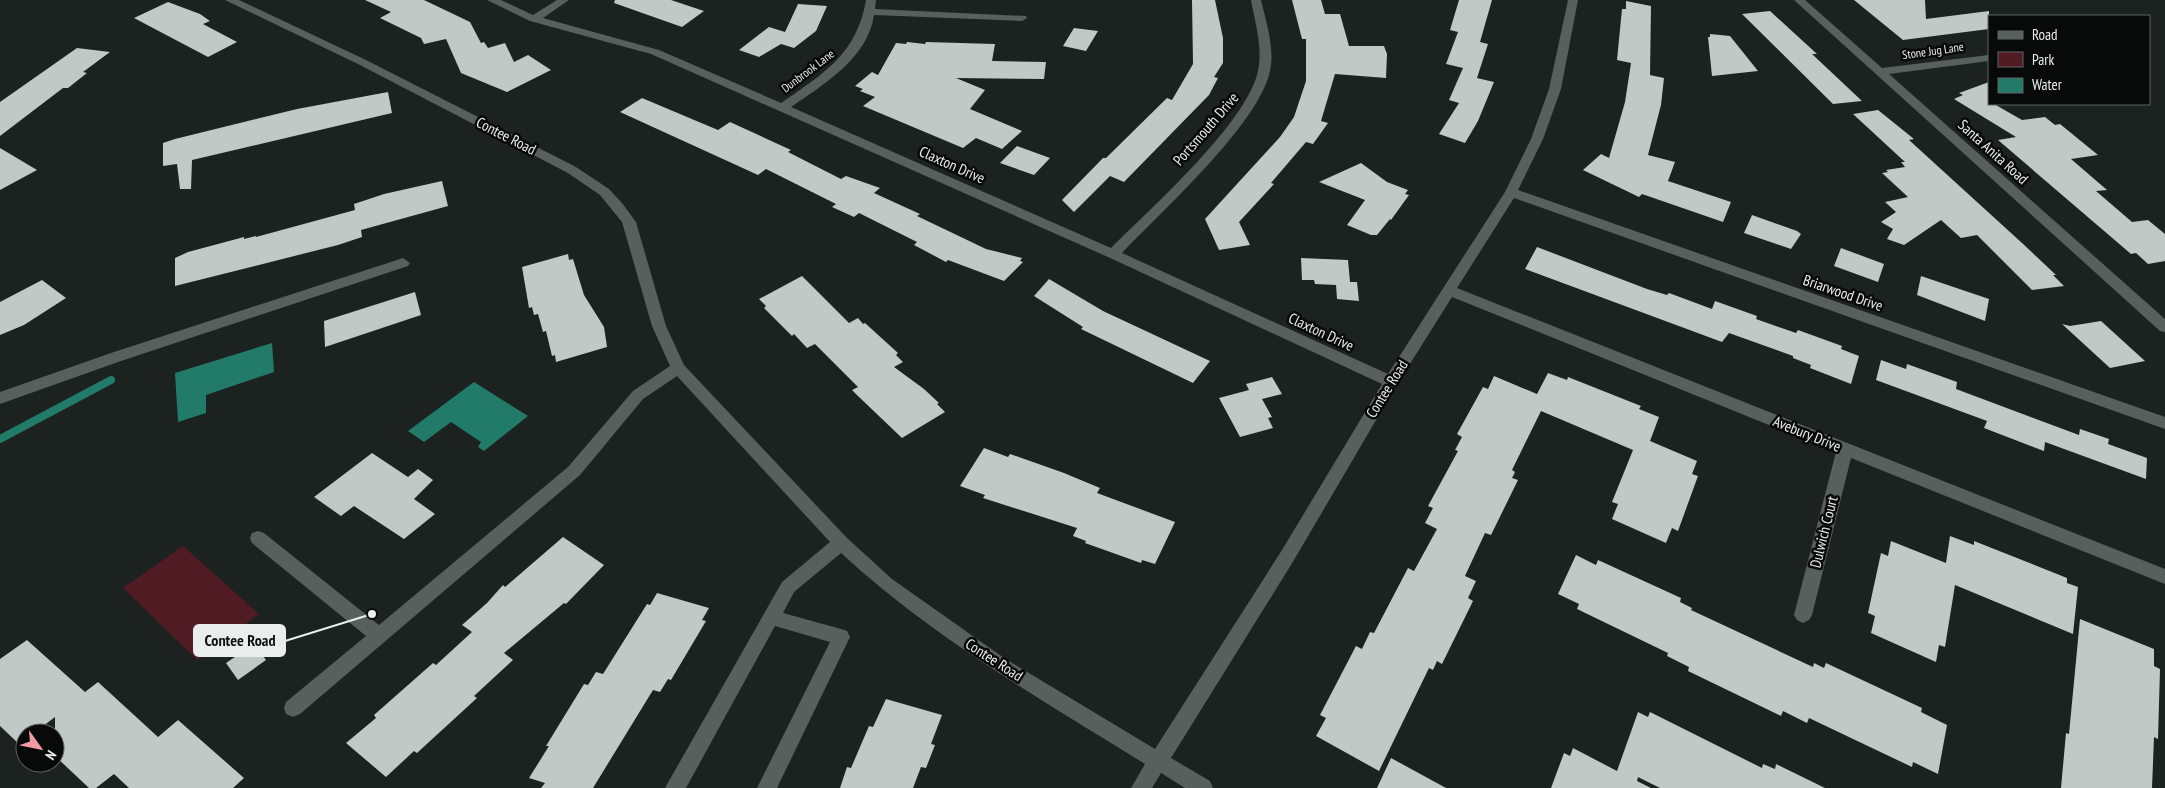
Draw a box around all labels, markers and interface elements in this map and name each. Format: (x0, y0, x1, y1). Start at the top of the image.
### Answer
legend (1988, 15, 2150, 105)
text: Road (2032, 25, 2058, 44)
street label: Stone Jug Lane (1901, 39, 1965, 62)
street label: Dunbrook Lane (778, 46, 837, 95)
text: Park (2032, 50, 2054, 69)
text: Water (2032, 75, 2063, 94)
street label: Portsmouth Drive (1169, 88, 1242, 169)
street label: Contee Road (473, 112, 539, 159)
street label: Santa Anita Road (1954, 115, 2032, 188)
street label: Claxton Drive (916, 142, 988, 187)
street label: Briarwood Drive (1801, 270, 1886, 315)
street label: Claxton Drive (1285, 308, 1357, 355)
street label: Contee Road (1361, 356, 1412, 421)
street label: Avebury Drive (1771, 411, 1844, 456)
street label: Dulwich Court (1805, 494, 1842, 570)
callout: Contee Road (194, 625, 285, 656)
text: Contee Road (204, 630, 276, 650)
street label: Contee Road (962, 634, 1027, 685)
north arrow (15, 723, 65, 773)
text: N (41, 747, 61, 763)

